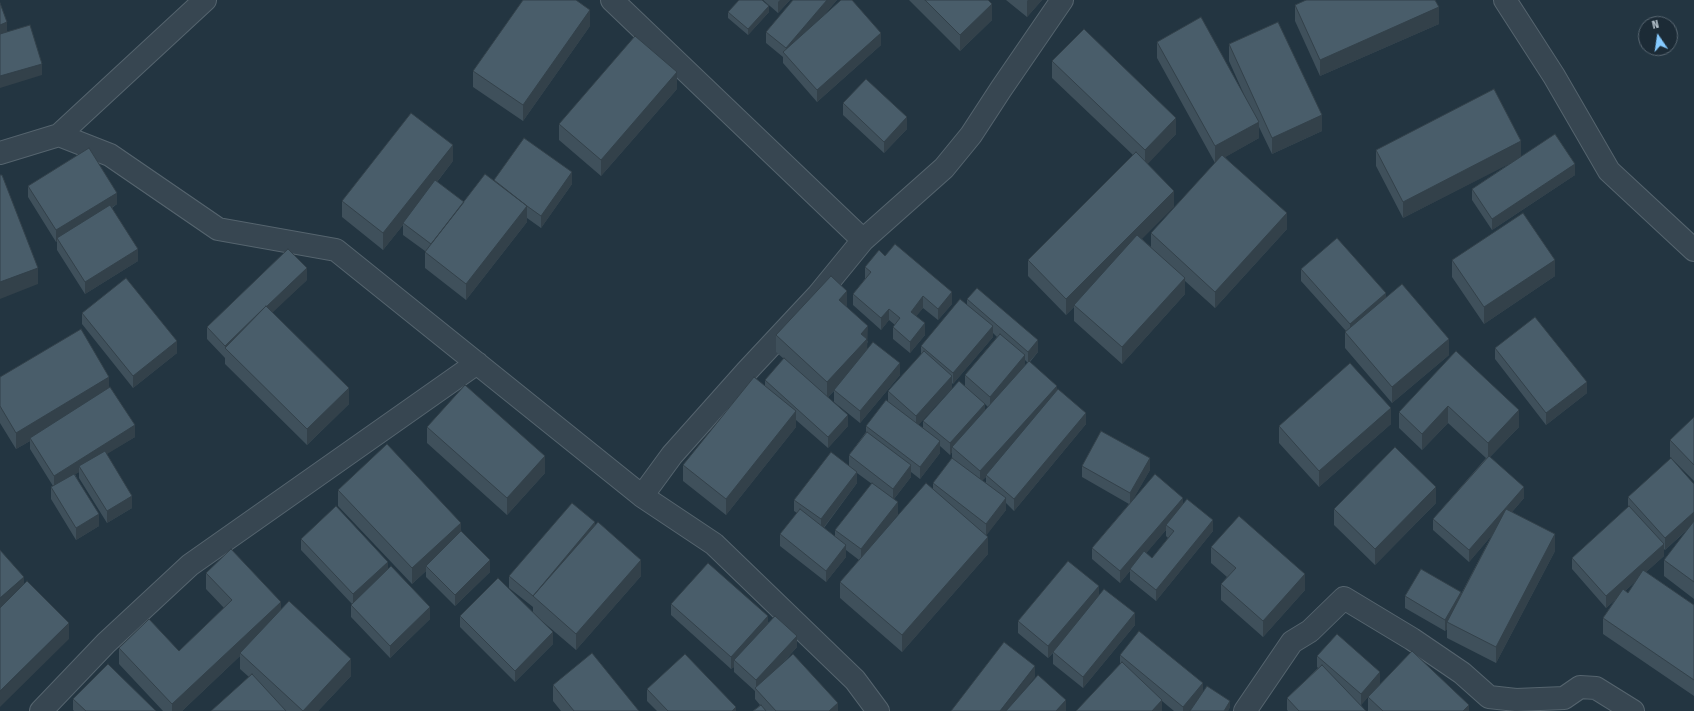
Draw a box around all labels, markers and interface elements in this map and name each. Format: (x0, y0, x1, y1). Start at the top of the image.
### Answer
north arrow (1638, 16, 1678, 56)
text: N (1651, 18, 1660, 32)

